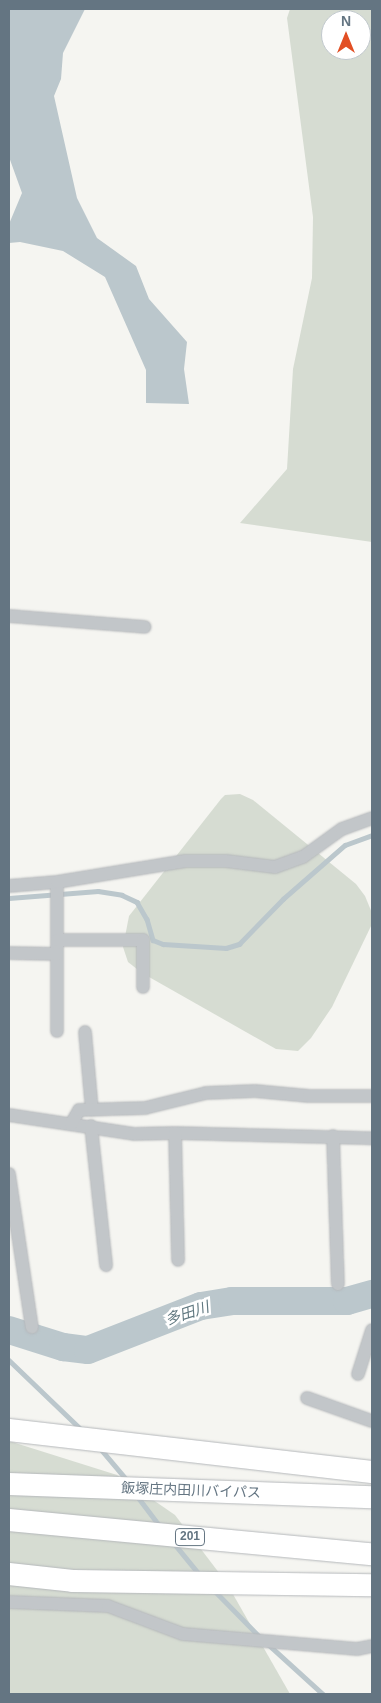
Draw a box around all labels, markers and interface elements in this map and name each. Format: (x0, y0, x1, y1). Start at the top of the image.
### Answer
north arrow (321, 10, 371, 60)
text: N (341, 13, 351, 29)
water label: 多田川 (163, 1297, 211, 1329)
street label: 飯塚庄内田川バイパス (121, 1479, 261, 1501)
road number: 201 (174, 1528, 206, 1546)

